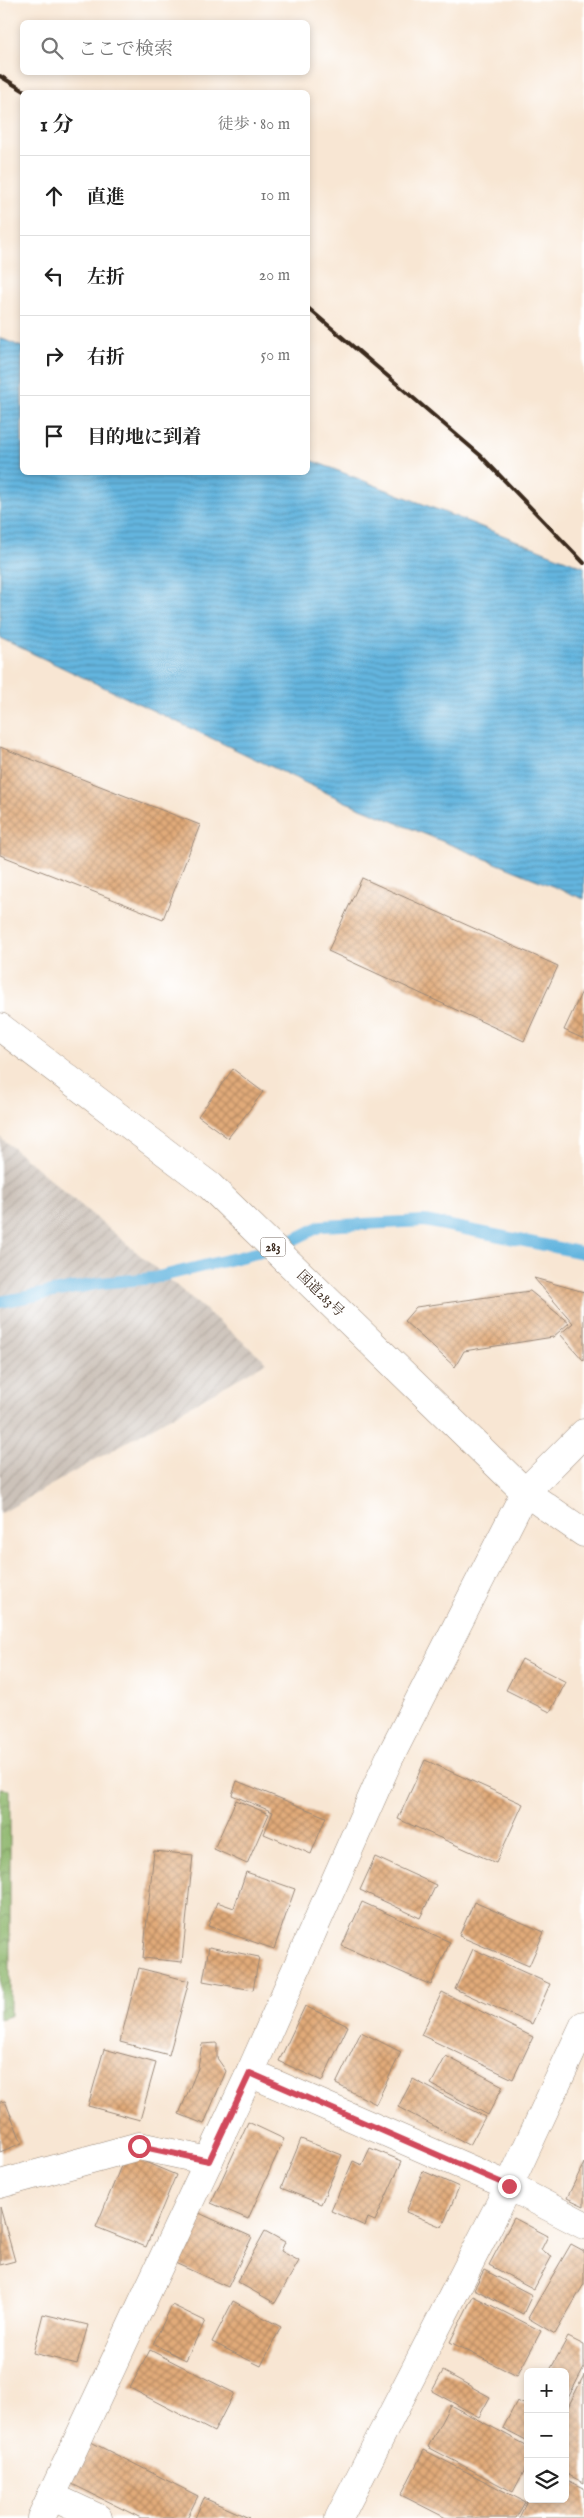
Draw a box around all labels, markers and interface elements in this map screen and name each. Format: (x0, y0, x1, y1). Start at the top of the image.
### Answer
search box (20, 20, 310, 75)
icon: search (38, 34, 66, 62)
text: ここで検索 (78, 38, 173, 62)
text: 1 分 (40, 112, 73, 139)
text: 徒歩 · 80 m (217, 115, 290, 135)
icon: ahead (40, 182, 68, 210)
text: 直進 (87, 186, 125, 210)
text: 10 m (260, 186, 290, 206)
icon: left (40, 262, 68, 290)
text: 左折 (87, 266, 125, 290)
text: 20 m (259, 266, 290, 286)
icon: right (40, 342, 68, 370)
text: 右折 (87, 346, 125, 370)
text: 50 m (261, 346, 290, 366)
icon: arrive (40, 422, 68, 450)
text: 目的地に到着 (87, 426, 201, 450)
road number: 283 (260, 1238, 286, 1256)
street label: 国道283号 (293, 1267, 348, 1321)
route start (128, 2135, 151, 2158)
route end (498, 2175, 521, 2198)
map controls (524, 2368, 569, 2503)
button: + (524, 2368, 569, 2413)
button: − (524, 2413, 569, 2458)
button: layers (524, 2458, 569, 2503)

